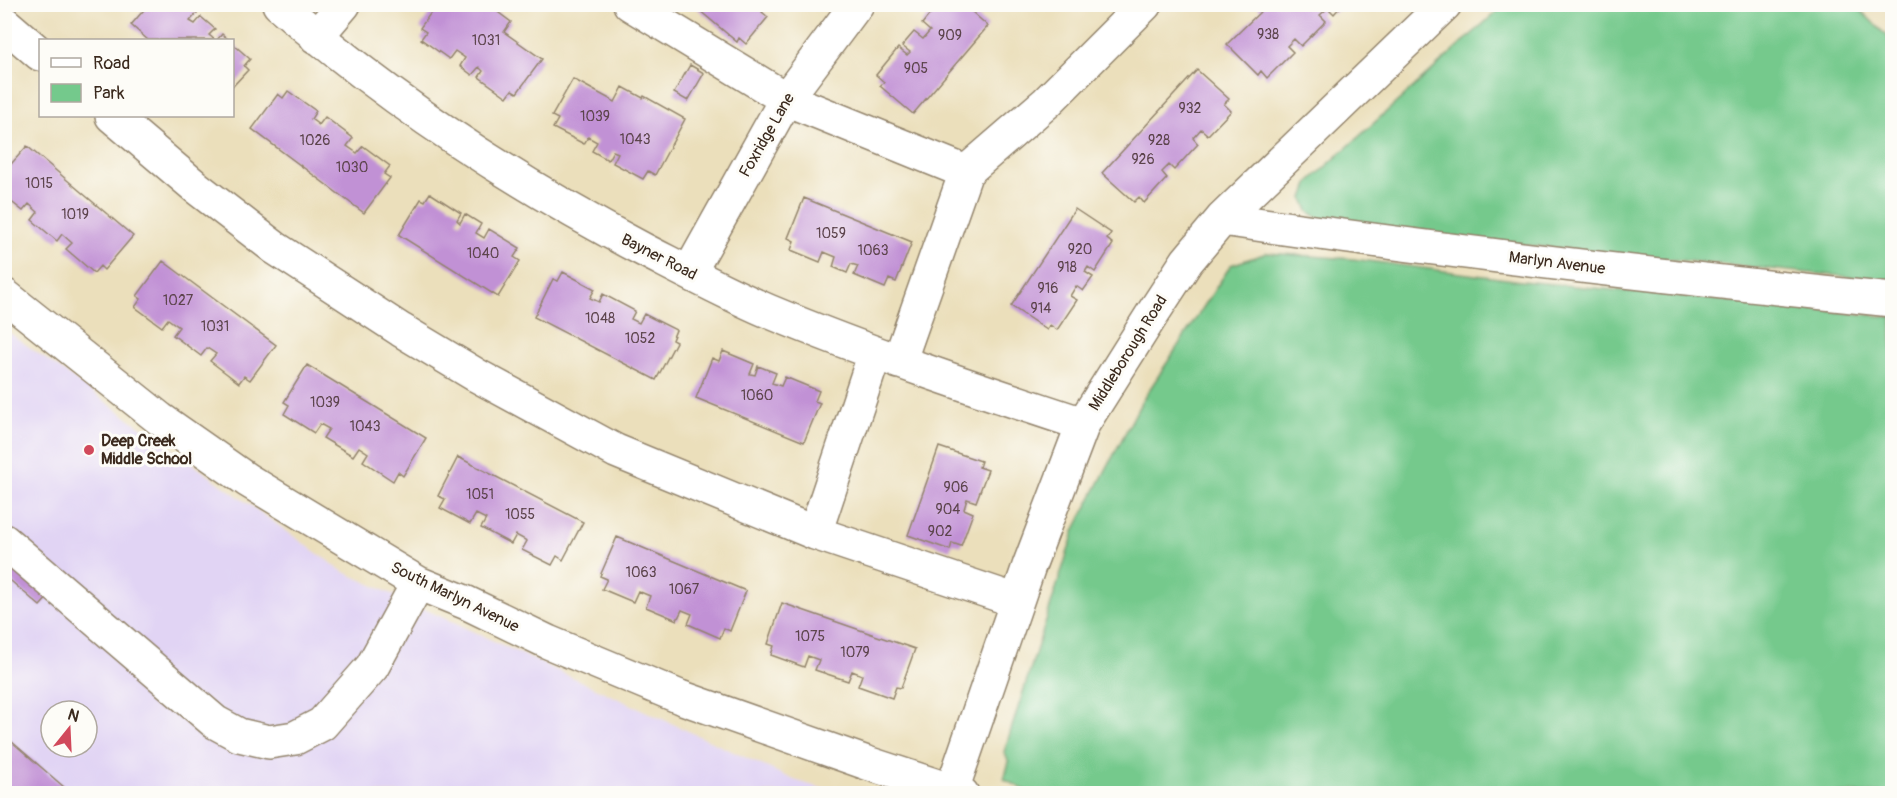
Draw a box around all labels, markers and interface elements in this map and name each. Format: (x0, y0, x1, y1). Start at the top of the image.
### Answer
house number: 938 (1257, 26, 1279, 43)
house number: 909 (938, 27, 962, 44)
house number: 1031 (472, 32, 500, 49)
legend (39, 39, 234, 117)
text: Road (93, 52, 130, 75)
house number: 905 (904, 60, 928, 77)
text: Park (93, 82, 125, 105)
street label: Foxridge Lane (735, 89, 799, 181)
house number: 932 (1179, 100, 1202, 117)
house number: 1039 (580, 108, 610, 125)
house number: 1043 (620, 131, 651, 148)
house number: 1026 (299, 132, 331, 149)
house number: 928 (1148, 132, 1170, 149)
house number: 926 (1131, 151, 1155, 168)
house number: 1030 (336, 159, 368, 176)
house number: 1015 (25, 175, 53, 192)
house number: 1019 (61, 206, 89, 223)
house number: 1059 (816, 225, 846, 242)
street label: Bayner Road (618, 229, 700, 285)
house number: 920 (1068, 241, 1092, 258)
house number: 1063 (858, 242, 889, 259)
house number: 1040 (467, 245, 499, 262)
street label: Marlyn Avenue (1508, 247, 1606, 279)
house number: 918 (1057, 259, 1077, 276)
house number: 916 (1038, 280, 1058, 297)
street label: Middleborough Road (1084, 291, 1172, 415)
house number: 1027 (163, 292, 194, 309)
house number: 914 (1031, 300, 1051, 317)
house number: 1048 (585, 310, 615, 327)
house number: 1031 (201, 318, 229, 335)
house number: 1052 (625, 330, 655, 347)
house number: 1060 (741, 387, 773, 404)
house number: 1039 (310, 394, 340, 411)
house number: 1043 (350, 418, 381, 435)
place label: Deep Creek Middle School (101, 431, 192, 469)
marker: Deep Creek Middle School (82, 443, 96, 457)
house number: 906 (944, 479, 968, 496)
house number: 1051 (466, 486, 494, 503)
house number: 904 (936, 501, 960, 518)
house number: 1055 (505, 506, 535, 523)
house number: 902 (928, 523, 952, 540)
street label: South Marlyn Avenue (388, 557, 523, 637)
house number: 1063 (626, 564, 657, 581)
house number: 1067 (669, 581, 700, 598)
house number: 1075 (795, 628, 825, 645)
house number: 1079 (840, 644, 870, 661)
north arrow (39, 699, 99, 759)
text: N (65, 705, 82, 727)

